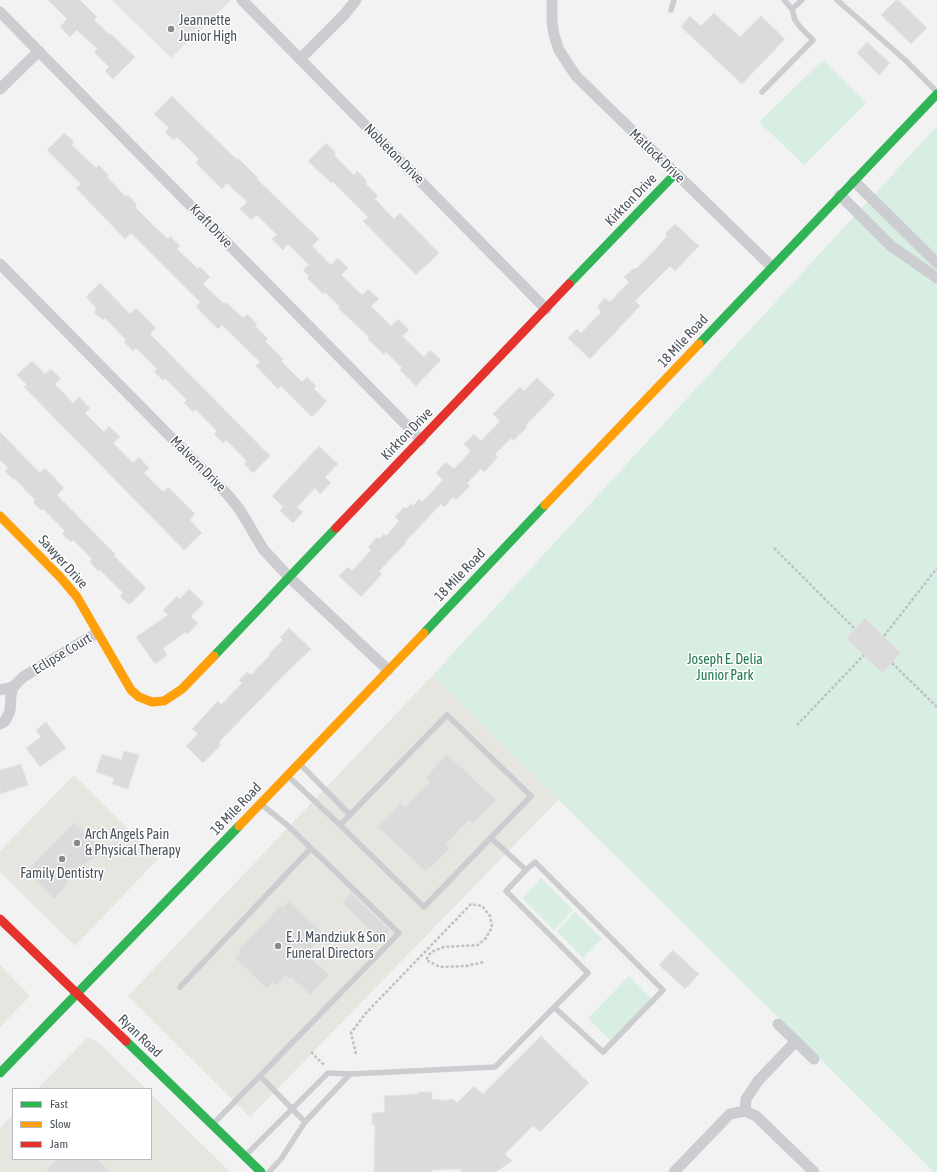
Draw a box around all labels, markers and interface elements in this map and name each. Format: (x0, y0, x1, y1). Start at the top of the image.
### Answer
place label: Jeannette Junior High (179, 13, 237, 46)
marker: Jeannette Junior High (166, 24, 176, 34)
street label: Nobleton Drive (361, 121, 427, 187)
street label: Matlock Drive (626, 125, 688, 187)
street label: Kirkton Drive (602, 170, 660, 230)
street label: Kraft Drive (186, 201, 236, 251)
street label: 18 Mile Road (654, 311, 712, 371)
street label: Kirkton Drive (378, 404, 436, 464)
street label: Malvern Drive (167, 433, 229, 495)
street label: Sawyer Drive (35, 532, 91, 592)
street label: 18 Mile Road (431, 545, 489, 605)
street label: Eclipse Court (30, 630, 94, 678)
park label: Joseph E. Delia Junior Park (687, 652, 763, 684)
street label: 18 Mile Road (207, 779, 265, 839)
place label: Arch Angels Pain & Physical Therapy (85, 827, 181, 860)
marker: Arch Angels Pain & Physical Therapy (72, 838, 82, 848)
marker: Family Dentistry (57, 854, 67, 864)
place label: Family Dentistry (20, 866, 104, 882)
place label: E. J. Mandziuk & Son Funeral Directors (286, 930, 386, 962)
marker: E. J. Mandziuk & Son Funeral Directors (273, 941, 283, 951)
street label: Ryan Road (115, 1011, 165, 1061)
legend (12, 1088, 152, 1160)
text: Fast (50, 1097, 68, 1111)
text: Slow (50, 1117, 71, 1131)
text: Jam (50, 1137, 68, 1151)

